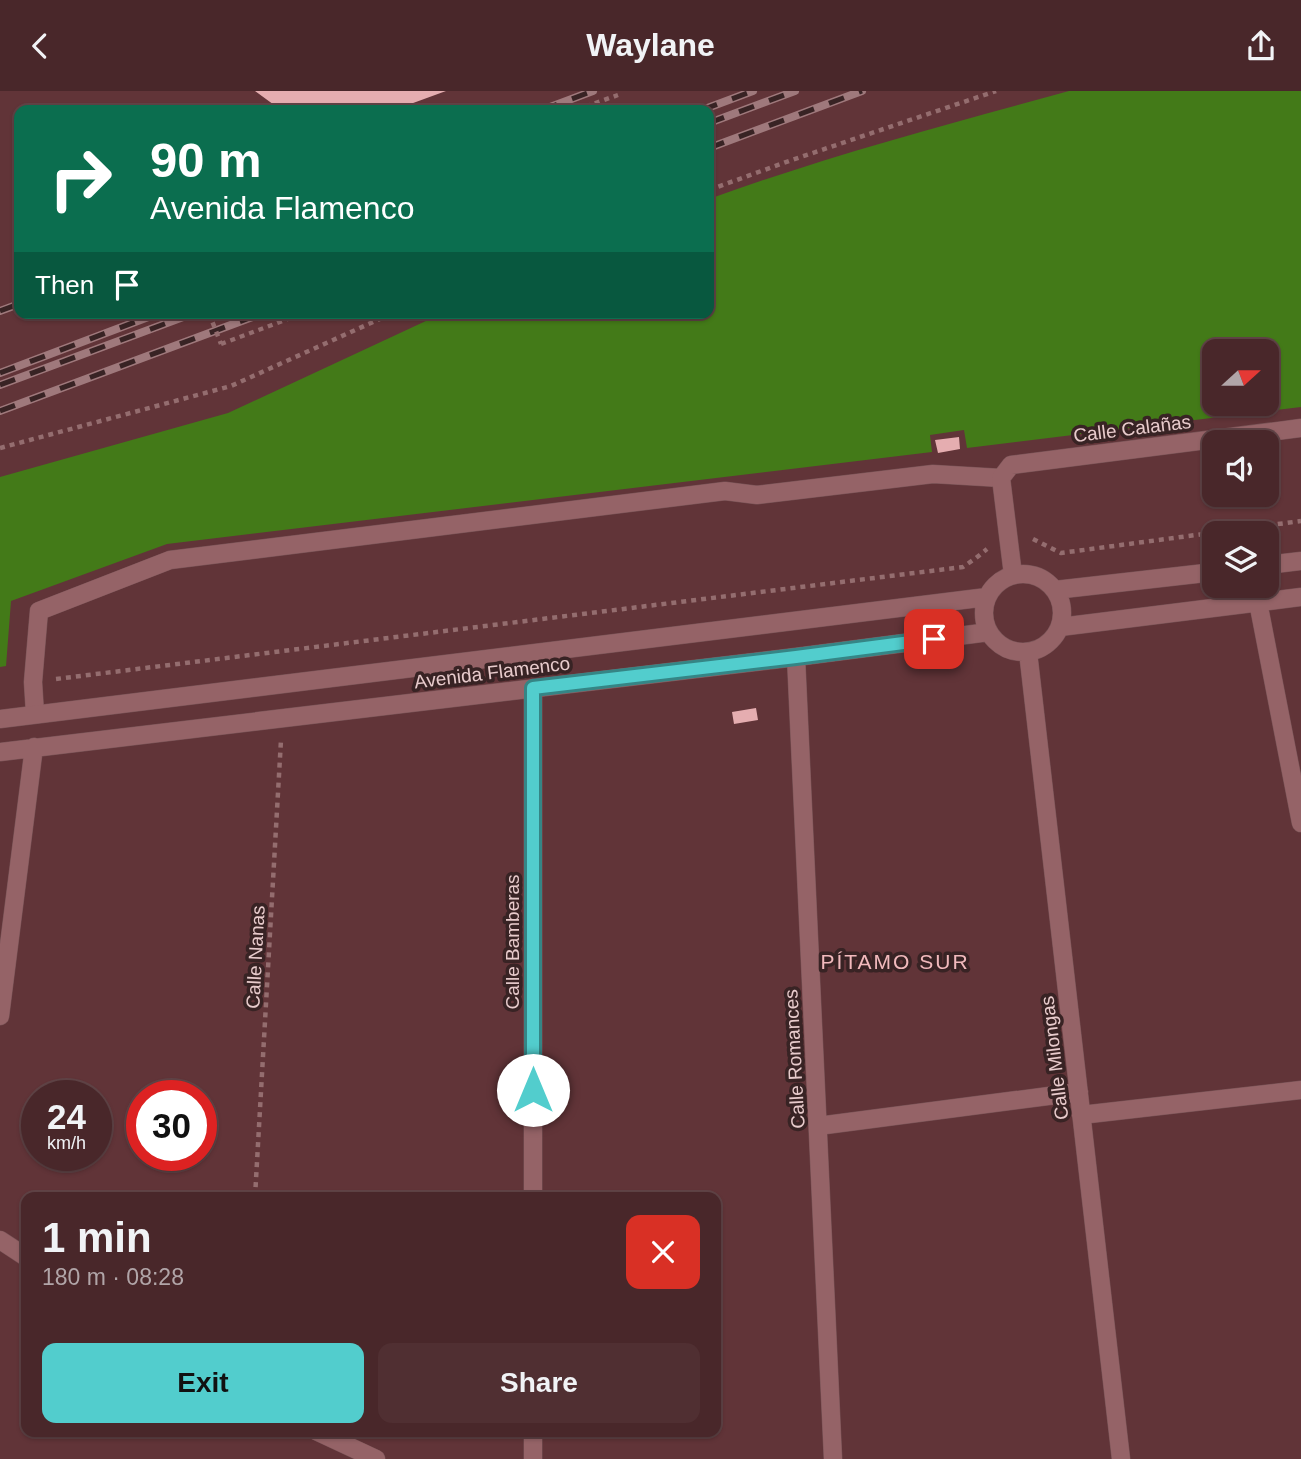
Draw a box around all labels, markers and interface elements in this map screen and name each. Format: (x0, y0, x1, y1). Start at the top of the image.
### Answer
icon: back (21, 27, 59, 65)
text: Waylane (586, 27, 715, 63)
icon: share (1242, 27, 1280, 65)
icon: right (35, 133, 126, 224)
text: 90 m (150, 133, 262, 187)
text: Avenida Flamenco (150, 190, 414, 226)
icon: arrive (108, 266, 146, 304)
text: Then (35, 270, 94, 300)
north arrow (1202, 339, 1279, 417)
map controls (1202, 339, 1279, 598)
street label: Calle Calañas (1072, 411, 1192, 446)
button: sound (1202, 430, 1279, 507)
button: layers (1202, 521, 1279, 598)
pin (904, 609, 964, 669)
icon: arrive (915, 620, 953, 658)
street label: Avenida Flamenco (413, 653, 571, 692)
street label: Calle Bamberas (502, 874, 523, 1010)
street label: Calle Nanas (242, 905, 269, 1009)
district label: PÍTAMO SUR (820, 950, 970, 973)
street label: Calle Romances (780, 989, 809, 1129)
street label: Calle Milongas (1036, 995, 1073, 1121)
position arrow (496, 1053, 570, 1127)
speed limit sign: 30 (126, 1080, 217, 1171)
text: 24 (47, 1097, 86, 1136)
text: km/h (47, 1133, 86, 1153)
text: 1 min (42, 1214, 152, 1261)
button: close (626, 1215, 700, 1289)
text: 180 m · 08:28 (42, 1264, 184, 1290)
button: Exit (42, 1343, 364, 1423)
button: Share (378, 1343, 700, 1423)

